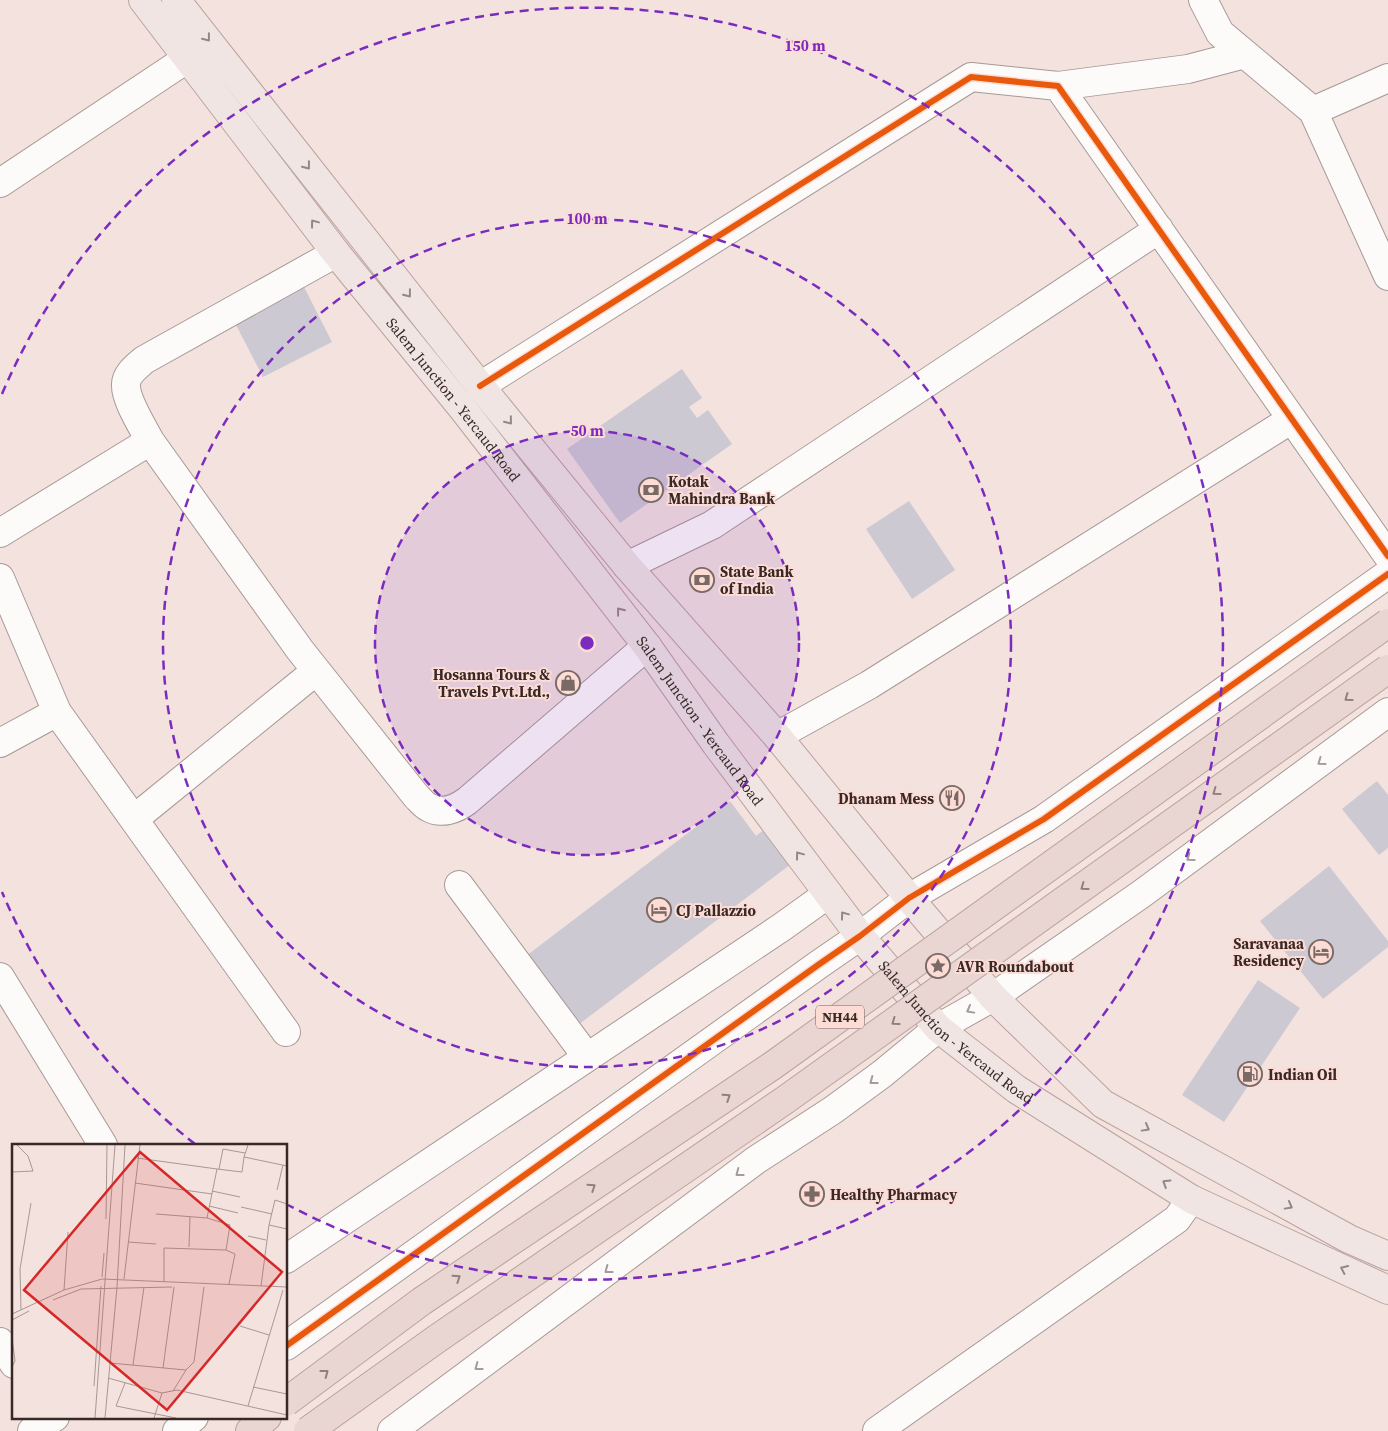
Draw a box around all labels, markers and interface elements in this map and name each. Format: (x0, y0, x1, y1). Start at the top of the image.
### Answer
one-way arrow (201, 32, 209, 41)
text: 150 m (784, 35, 826, 56)
one-way arrow (301, 160, 310, 170)
text: 100 m (566, 208, 608, 229)
one-way arrow (311, 220, 319, 229)
one-way arrow (402, 288, 410, 297)
street label: Salem Junction - Yercaud Road (382, 313, 526, 486)
one-way arrow (503, 415, 511, 424)
text: 50 m (570, 420, 604, 441)
place label: Kotak Mahindra Bank (668, 471, 775, 509)
bank icon: Kotak Mahindra Bank (638, 477, 664, 503)
place label: State Bank of India (720, 561, 794, 599)
bank icon: State Bank of India (689, 567, 715, 593)
one-way arrow (618, 608, 626, 617)
street label: Salem Junction - Yercaud Road (632, 631, 769, 810)
centre of rings (578, 634, 596, 652)
place label: Hosanna Tours & Travels Pvt.Ltd., (433, 664, 550, 702)
shop icon: Hosanna Tours & Travels Pvt.Ltd., (555, 670, 581, 696)
one-way arrow (1345, 692, 1354, 700)
one-way arrow (1317, 756, 1327, 765)
restaurant icon: Dhanam Mess (939, 785, 965, 811)
one-way arrow (1212, 786, 1222, 795)
place label: Dhanam Mess (838, 788, 934, 809)
one-way arrow (796, 851, 805, 861)
one-way arrow (1187, 853, 1196, 861)
one-way arrow (1080, 881, 1090, 890)
hotel icon: CJ Pallazzio (646, 897, 672, 923)
place label: CJ Pallazzio (676, 900, 757, 921)
one-way arrow (841, 911, 850, 921)
place label: Saravanaa Residency (1233, 933, 1305, 971)
hotel icon: Saravanaa Residency (1308, 939, 1334, 965)
place icon: AVR Roundabout (925, 953, 951, 979)
street label: Salem Junction - Yercaud Road (874, 956, 1038, 1108)
place label: AVR Roundabout (956, 956, 1074, 977)
one-way arrow (966, 1004, 975, 1014)
road number: NH44 (816, 1006, 864, 1028)
one-way arrow (891, 1016, 901, 1025)
fuel station icon: Indian Oil (1237, 1061, 1263, 1087)
place label: Indian Oil (1268, 1064, 1337, 1085)
one-way arrow (869, 1075, 879, 1084)
one-way arrow (721, 1094, 730, 1103)
one-way arrow (1141, 1121, 1150, 1131)
inset map (12, 1144, 288, 1418)
one-way arrow (735, 1167, 745, 1176)
one-way arrow (1163, 1180, 1172, 1190)
pharmacy icon: Healthy Pharmacy (799, 1181, 825, 1207)
one-way arrow (586, 1184, 596, 1193)
place label: Healthy Pharmacy (830, 1184, 957, 1205)
one-way arrow (1283, 1200, 1292, 1210)
one-way arrow (604, 1264, 614, 1273)
one-way arrow (1340, 1265, 1349, 1276)
one-way arrow (451, 1275, 461, 1284)
one-way arrow (474, 1361, 484, 1370)
one-way arrow (319, 1370, 329, 1379)

